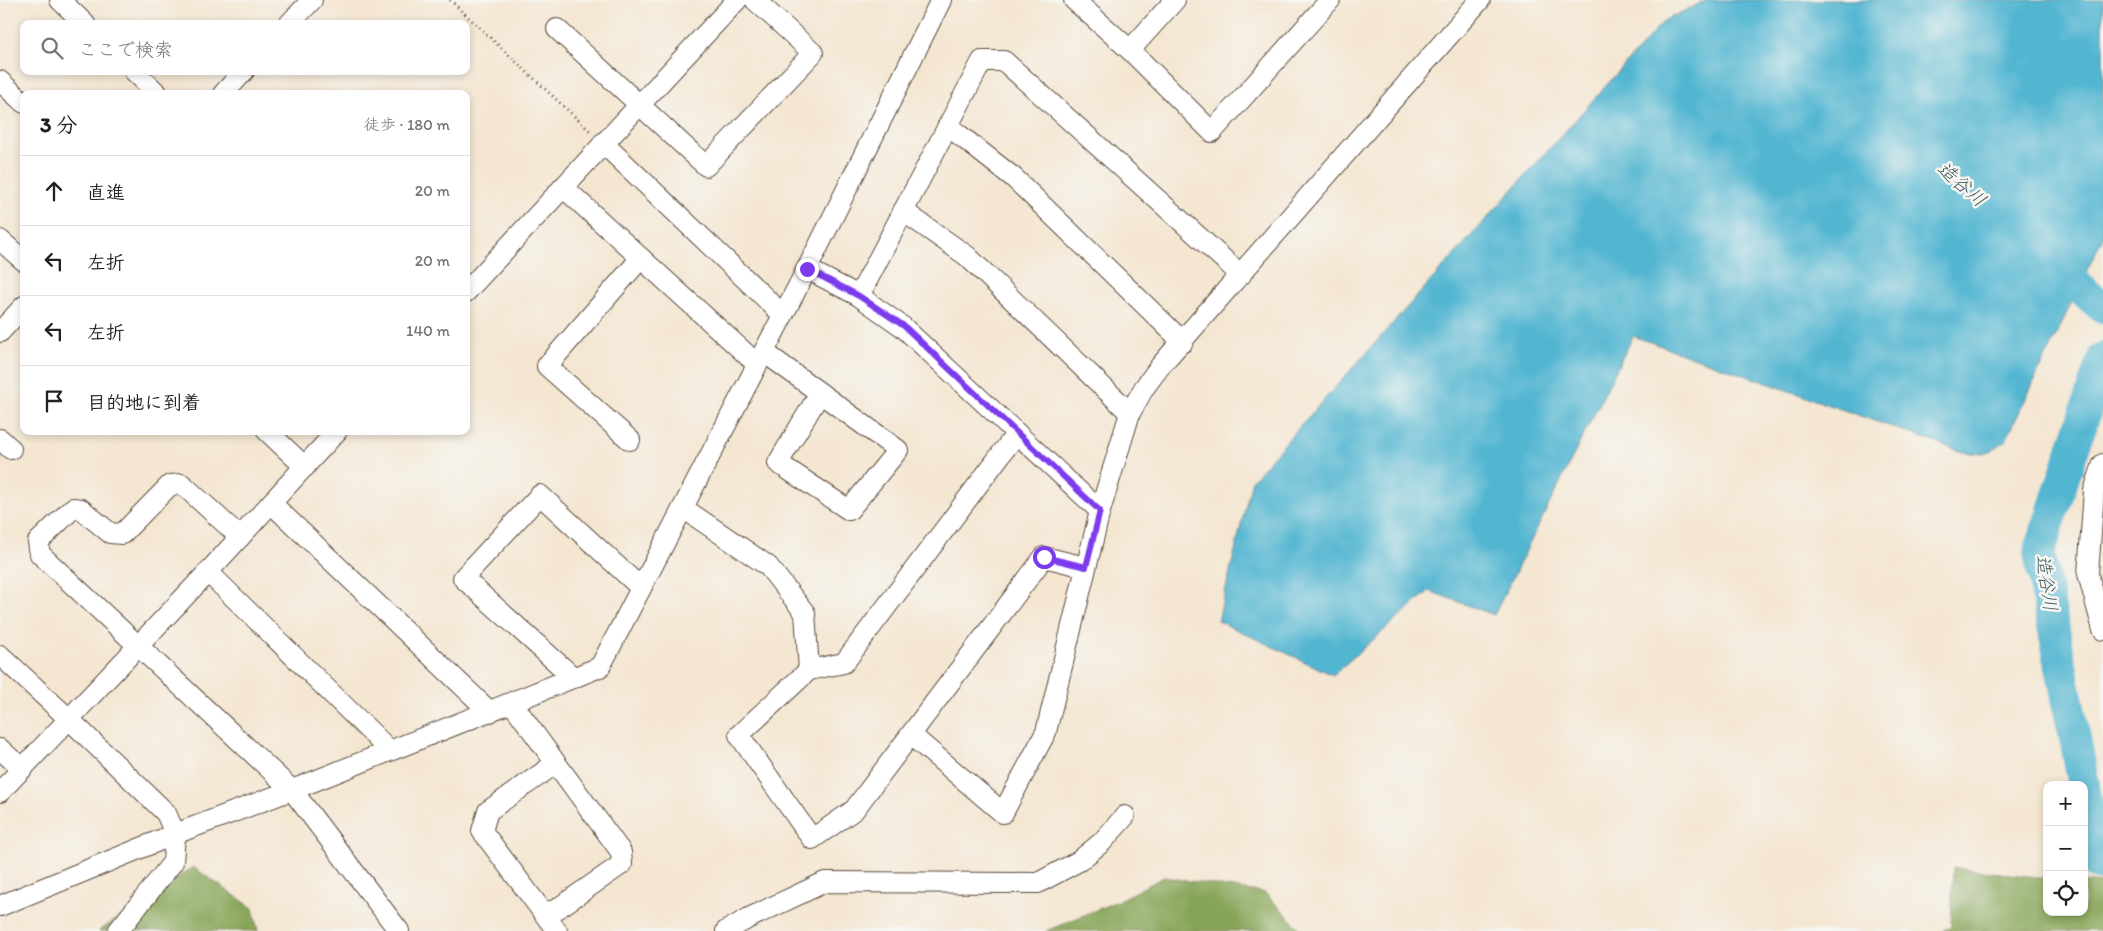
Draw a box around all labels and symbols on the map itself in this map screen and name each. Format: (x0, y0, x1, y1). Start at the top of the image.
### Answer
water label: 造谷川 (1933, 157, 1991, 211)
route end (796, 258, 819, 281)
route start (1033, 546, 1056, 569)
water label: 造谷川 (2032, 553, 2062, 613)

